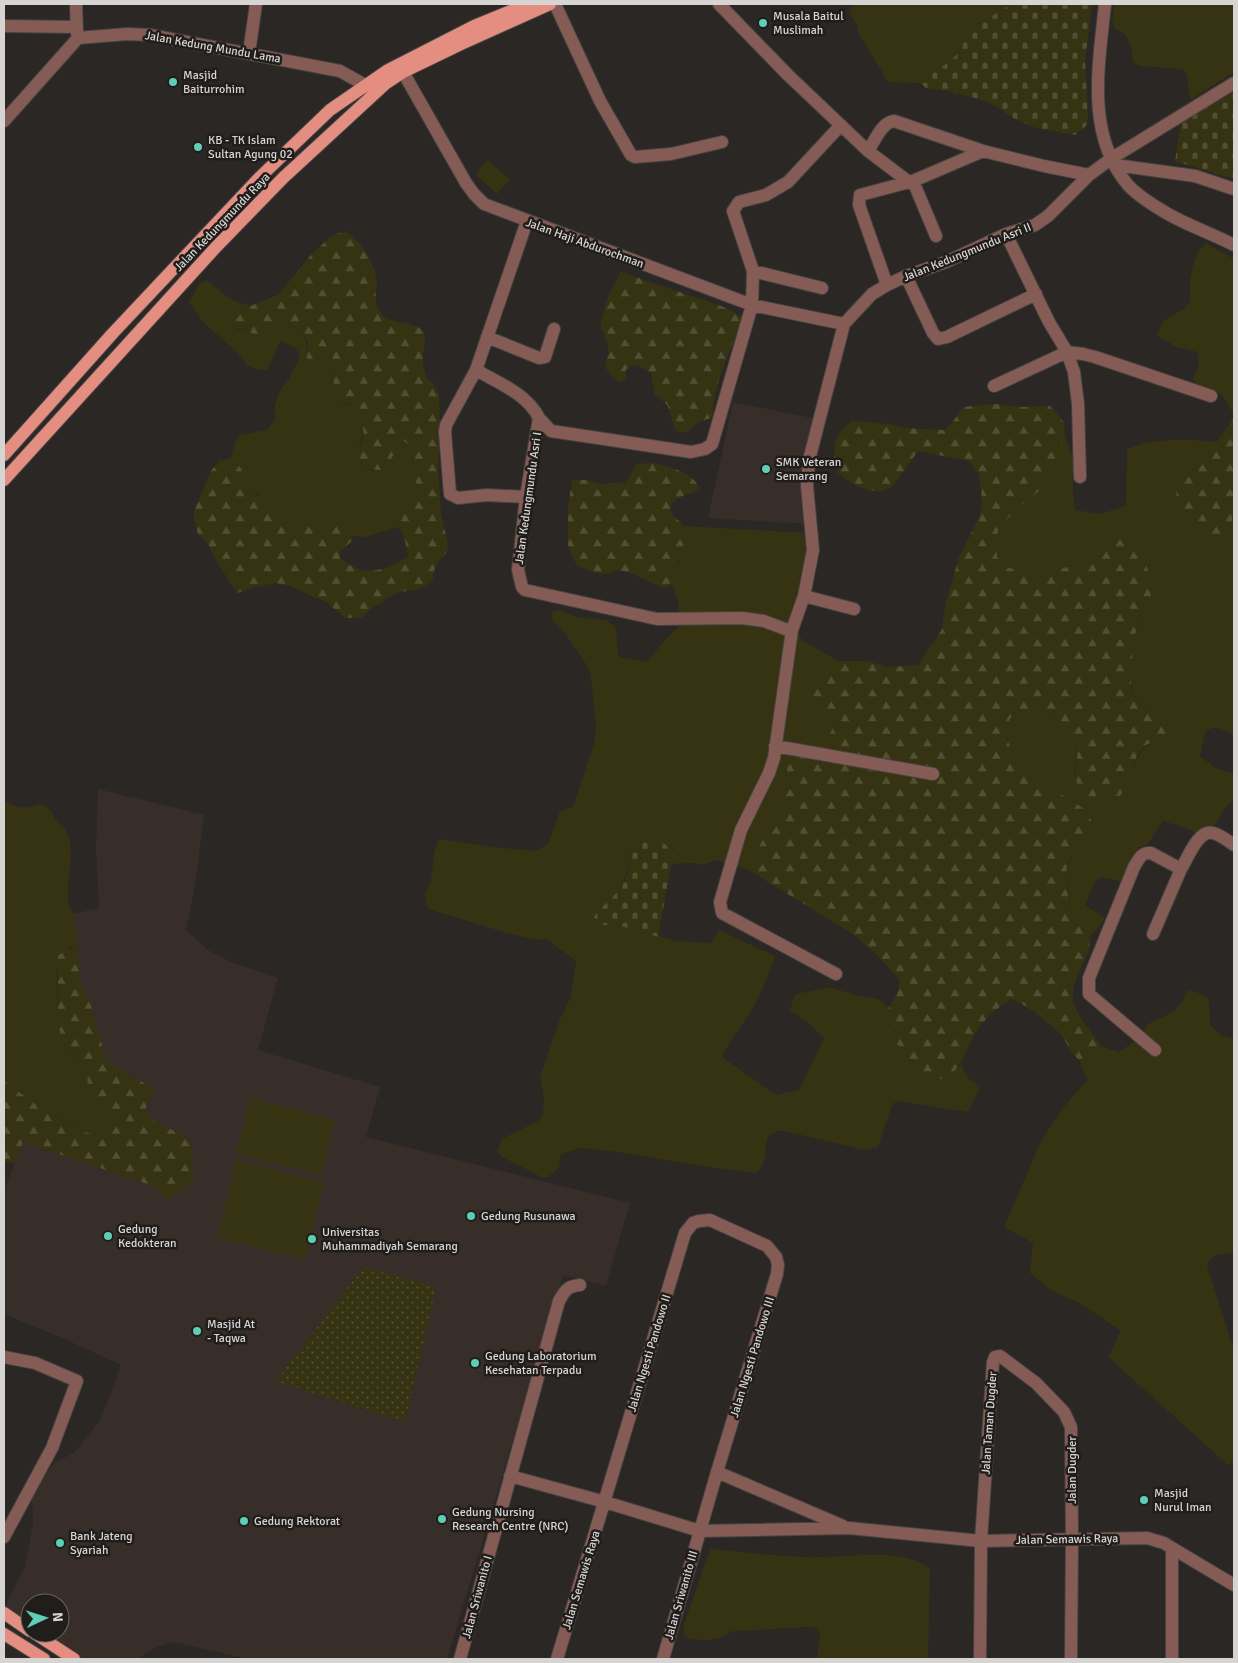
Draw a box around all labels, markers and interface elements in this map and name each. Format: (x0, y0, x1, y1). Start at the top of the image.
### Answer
place label: Musala Baitul Muslimah (773, 9, 844, 38)
marker: Musala Baitul Muslimah (757, 17, 769, 29)
street label: Jalan Kedung Mundu Lama (144, 28, 282, 67)
place label: Masjid Baiturrohim (183, 68, 245, 97)
marker: Masjid Baiturrohim (167, 76, 179, 88)
place label: KB - TK Islam Sultan Agung 02 (208, 133, 293, 162)
marker: KB - TK Islam Sultan Agung 02 (192, 141, 204, 153)
street label: Jalan Kedungmundu Raya (171, 170, 273, 275)
street label: Jalan Haji Abdurochman (524, 215, 646, 272)
street label: Jalan Kedungmundu Asri II (901, 220, 1034, 285)
street label: Jalan Kedungmundu Asri I (512, 431, 545, 565)
place label: SMK Veteran Semarang (776, 455, 841, 484)
marker: SMK Veteran Semarang (760, 463, 772, 475)
place label: Gedung Rusunawa (481, 1209, 576, 1224)
marker: Gedung Rusunawa (465, 1210, 477, 1222)
place label: Gedung Kedokteran (118, 1222, 177, 1251)
place label: Universitas Muhammadiyah Semarang (322, 1225, 458, 1254)
marker: Gedung Kedokteran (102, 1230, 114, 1242)
marker: Universitas Muhammadiyah Semarang (306, 1233, 318, 1245)
street label: Jalan Ngesti Pandowo II (624, 1293, 674, 1414)
street label: Jalan Ngesti Pandowo III (727, 1295, 778, 1419)
place label: Masjid At - Taqwa (207, 1317, 255, 1346)
marker: Masjid At - Taqwa (191, 1325, 203, 1337)
place label: Gedung Laboratorium Kesehatan Terpadu (485, 1349, 597, 1378)
marker: Gedung Laboratorium Kesehatan Terpadu (469, 1357, 481, 1369)
street label: Jalan Taman Dugder (978, 1370, 1001, 1475)
street label: Jalan Dugder (1065, 1436, 1080, 1504)
place label: Masjid Nurul Iman (1154, 1486, 1212, 1515)
marker: Masjid Nurul Iman (1138, 1494, 1150, 1506)
place label: Gedung Nursing Research Centre (NRC) (452, 1505, 569, 1534)
marker: Gedung Nursing Research Centre (NRC) (436, 1513, 448, 1525)
place label: Gedung Rektorat (254, 1514, 340, 1529)
marker: Gedung Rektorat (238, 1515, 250, 1527)
place label: Bank Jateng Syariah (70, 1529, 133, 1558)
street label: Jalan Semawis Raya (559, 1529, 604, 1631)
street label: Jalan Semawis Raya (1016, 1531, 1118, 1548)
marker: Bank Jateng Syariah (54, 1537, 66, 1549)
street label: Jalan Sriwanito III (662, 1549, 701, 1642)
street label: Jalan Sriwanito I (459, 1554, 496, 1640)
north arrow (20, 1593, 70, 1643)
text: N (49, 1612, 66, 1623)

